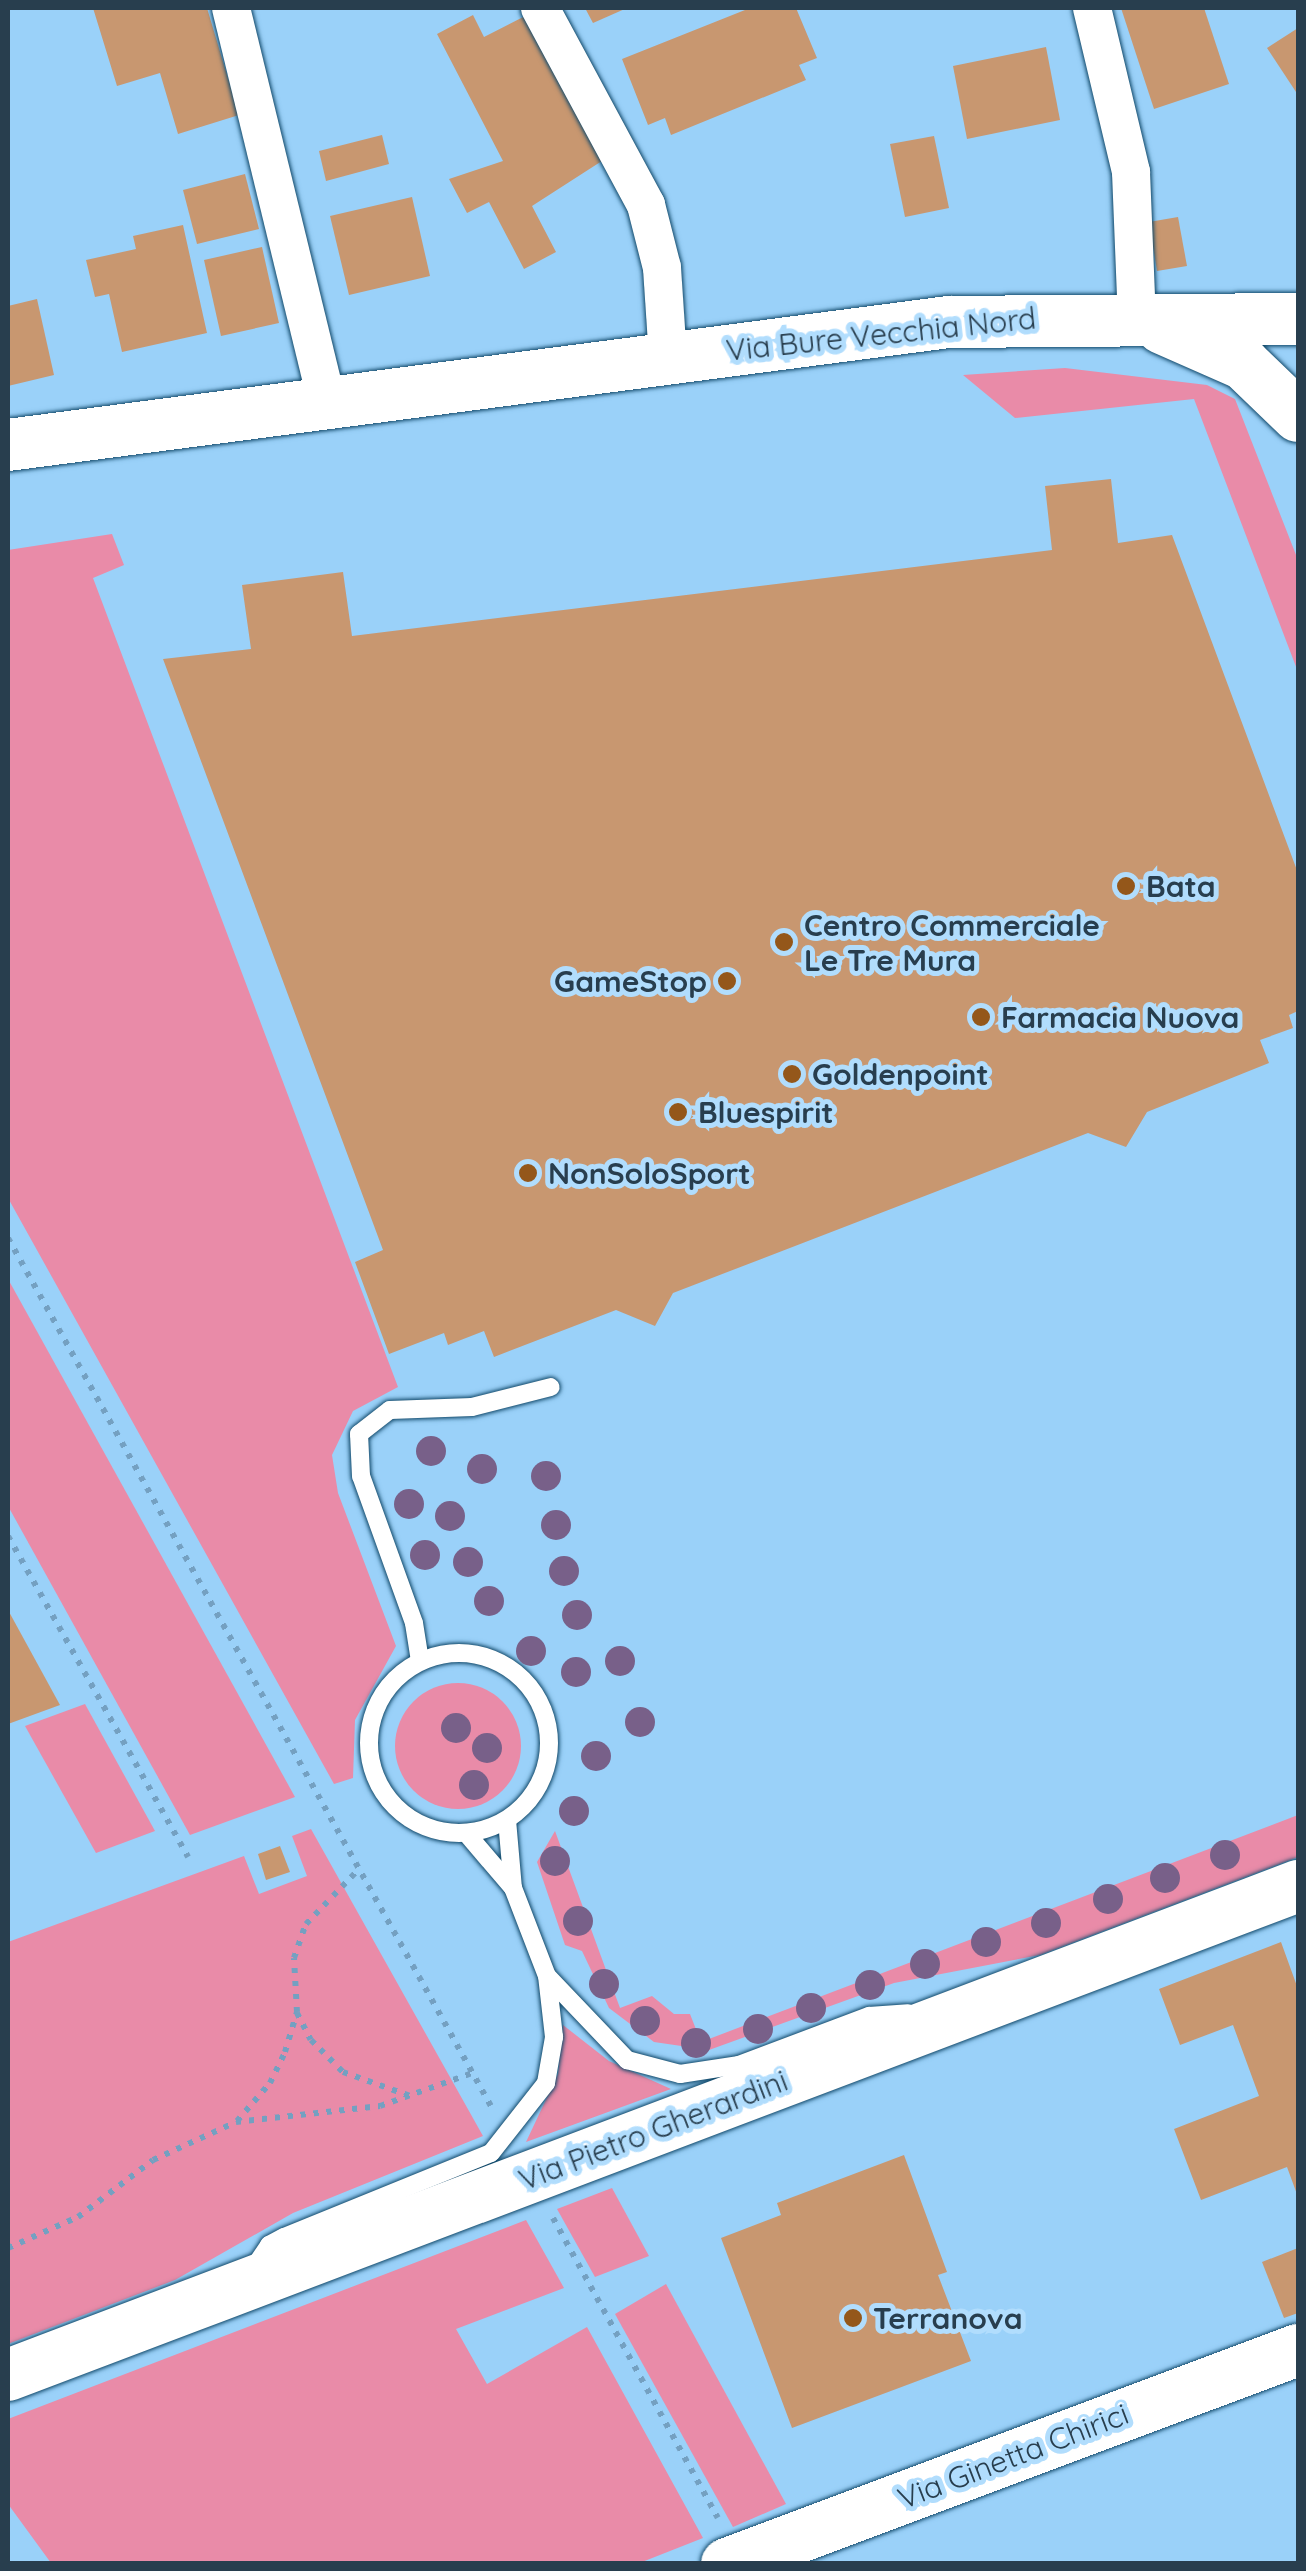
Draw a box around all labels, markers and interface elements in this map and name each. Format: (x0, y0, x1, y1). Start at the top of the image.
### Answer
street label: Via Bure Vecchia Nord (724, 300, 1038, 368)
place label: Bata (1146, 868, 1216, 904)
marker: Bata (1115, 875, 1137, 897)
place label: Centro Commerciale Le Tre Mura (804, 907, 1100, 978)
marker: Centro Commerciale Le Tre Mura (773, 931, 795, 953)
place label: GameStop (554, 963, 707, 999)
marker: GameStop (716, 970, 738, 992)
place label: Farmacia Nuova (1001, 999, 1239, 1035)
marker: Farmacia Nuova (970, 1006, 992, 1028)
place label: Goldenpoint (812, 1056, 989, 1092)
marker: Goldenpoint (781, 1063, 803, 1085)
place label: Bluespirit (698, 1094, 834, 1130)
marker: Bluespirit (667, 1101, 689, 1123)
place label: NonSoloSport (548, 1155, 751, 1191)
marker: NonSoloSport (517, 1162, 539, 1184)
street label: Via Pietro Gherardini (514, 2062, 792, 2198)
place label: Terranova (873, 2300, 1022, 2336)
marker: Terranova (842, 2307, 864, 2329)
street label: Via Ginetta Chirici (893, 2395, 1133, 2517)

